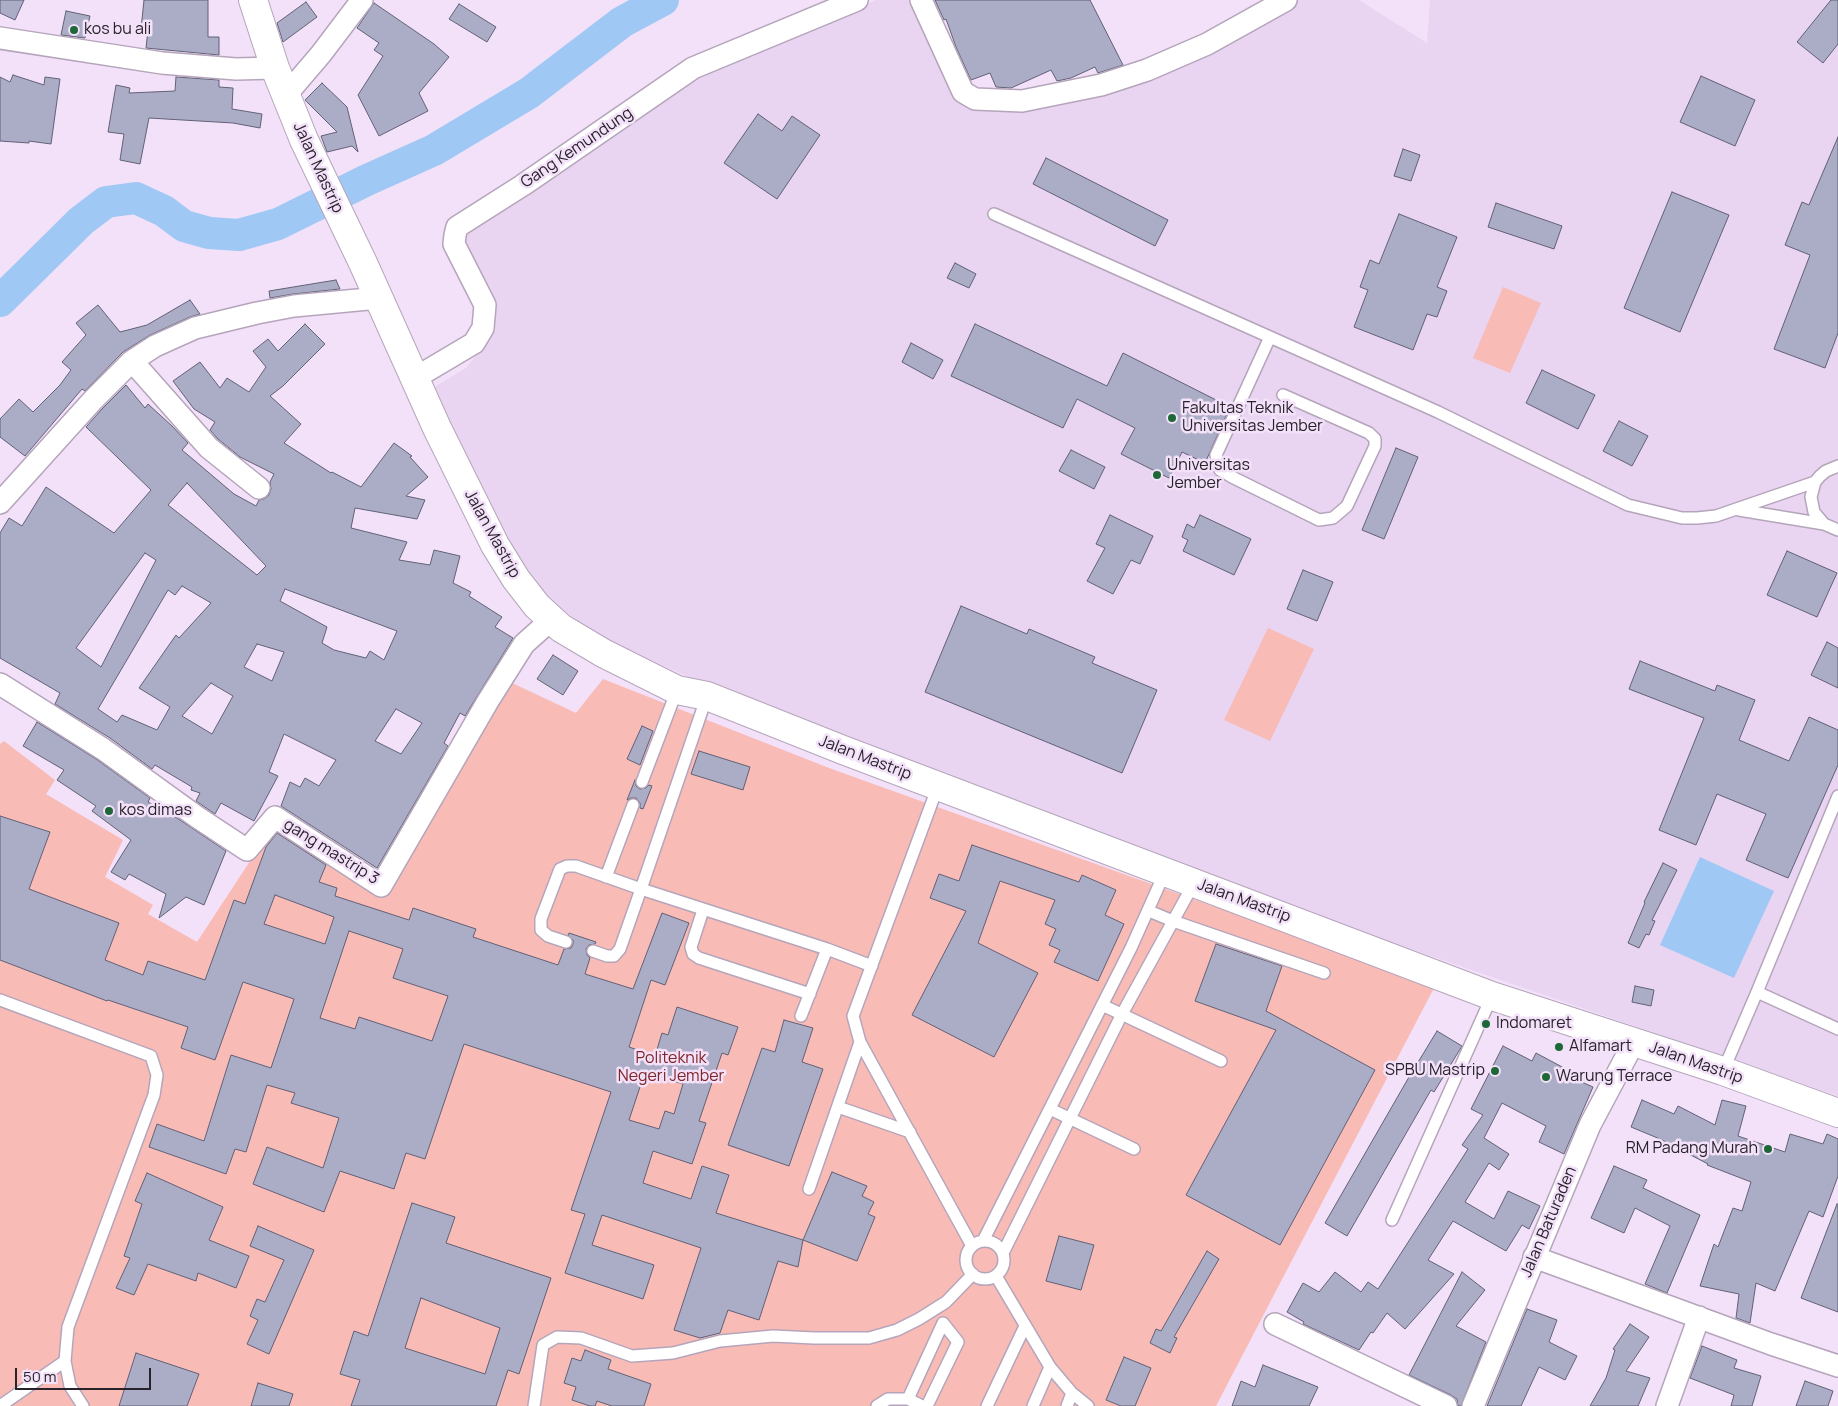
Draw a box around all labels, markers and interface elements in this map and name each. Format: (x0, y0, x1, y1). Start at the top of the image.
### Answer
place label: kos bu ali (84, 20, 151, 40)
marker: kos bu ali (68, 24, 80, 36)
street label: Gang Kemundung (517, 103, 637, 193)
street label: Jalan Mastrip (289, 120, 347, 216)
place label: Fakultas Teknik Universitas Jember (1182, 399, 1323, 437)
marker: Fakultas Teknik Universitas Jember (1166, 412, 1178, 424)
place label: Universitas Jember (1167, 456, 1250, 494)
marker: Universitas Jember (1151, 469, 1163, 481)
street label: Jalan Mastrip (460, 487, 524, 581)
street label: Jalan Mastrip (816, 732, 914, 784)
place label: kos dimas (119, 801, 192, 821)
marker: kos dimas (103, 805, 115, 817)
street label: gang mastrip 3 (280, 815, 382, 889)
street label: Jalan Mastrip (1195, 875, 1293, 927)
place label: Indomaret (1496, 1014, 1572, 1034)
marker: Indomaret (1480, 1018, 1492, 1030)
place label: Alfamart (1569, 1037, 1632, 1057)
street label: Jalan Mastrip (1647, 1038, 1745, 1088)
marker: Alfamart (1553, 1041, 1565, 1053)
park label: Politeknik Negeri Jember (618, 1049, 724, 1087)
place label: SPBU Mastrip (1385, 1061, 1485, 1081)
marker: SPBU Mastrip (1489, 1065, 1501, 1077)
place label: Warung Terrace (1556, 1067, 1672, 1087)
marker: Warung Terrace (1540, 1071, 1552, 1083)
place label: RM Padang Murah (1626, 1139, 1758, 1159)
marker: RM Padang Murah (1762, 1143, 1774, 1155)
street label: Jalan Baturaden (1517, 1164, 1581, 1280)
scale bar (18, 1358, 154, 1390)
text: 50 m (23, 1366, 57, 1387)

